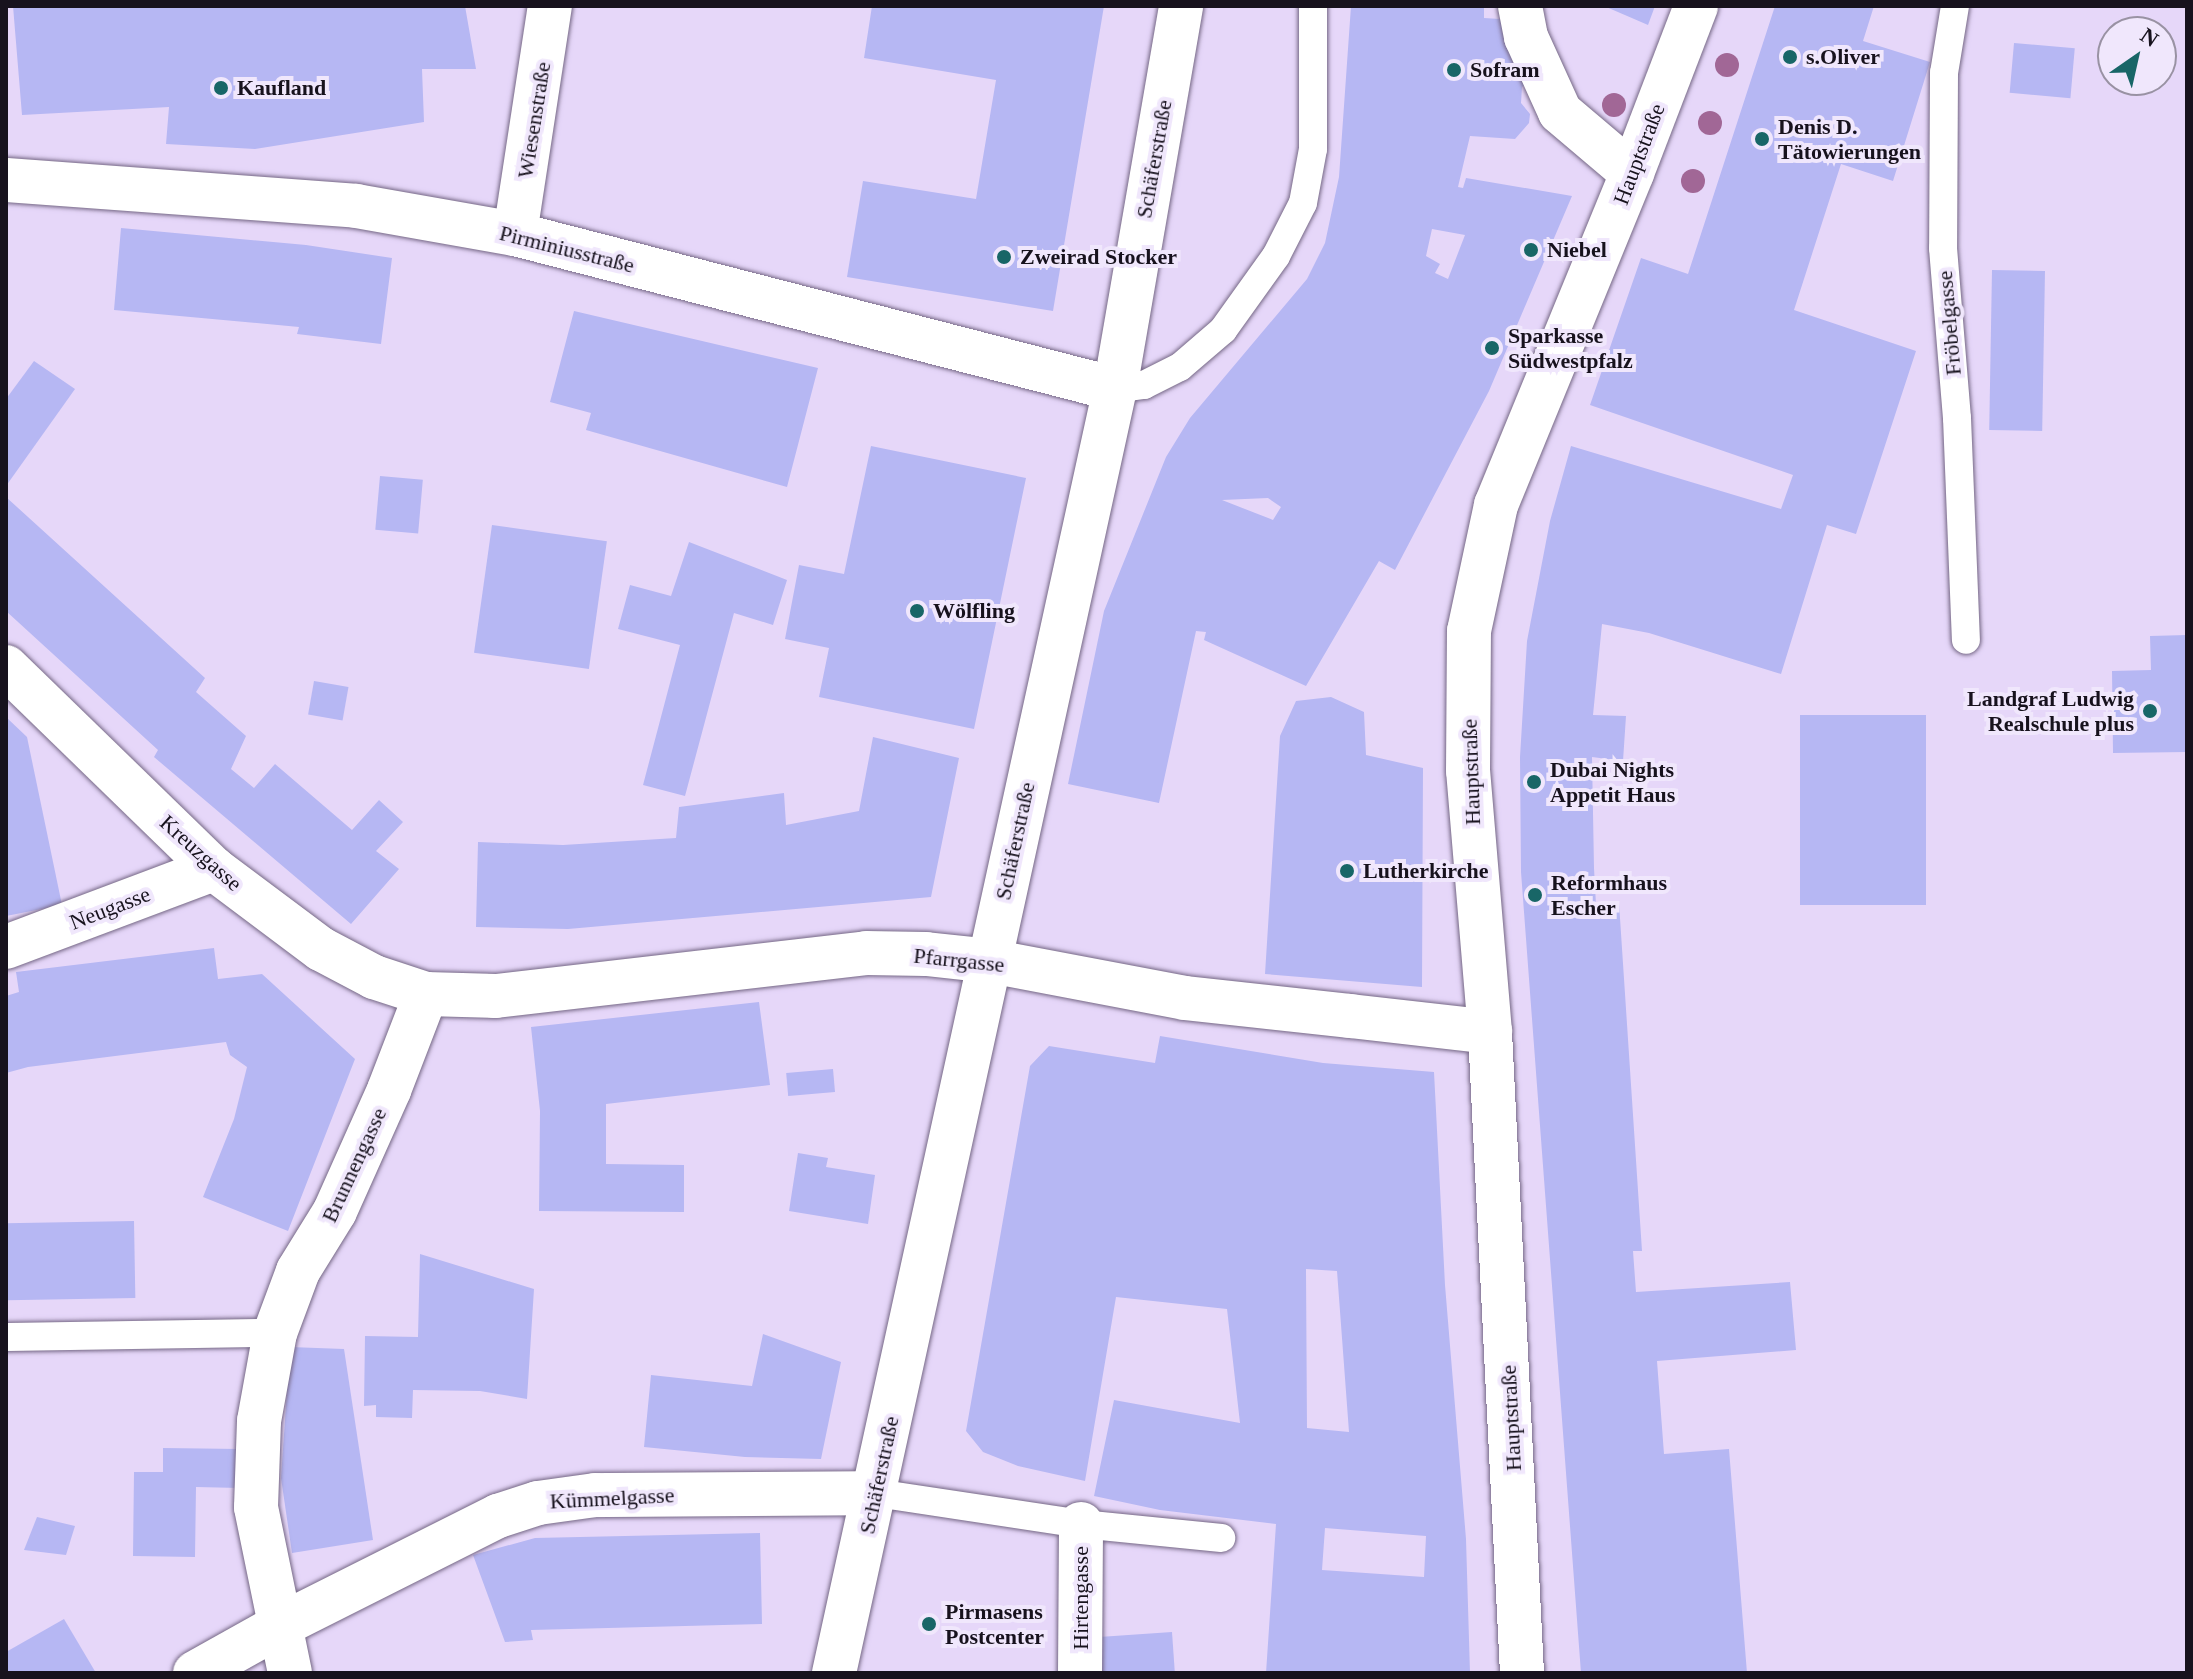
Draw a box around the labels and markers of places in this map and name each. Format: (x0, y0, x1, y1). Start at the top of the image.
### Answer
place label: s.Oliver (1806, 44, 1880, 70)
marker: s.Oliver (1781, 48, 1799, 66)
place label: Sofram (1470, 57, 1540, 83)
marker: Sofram (1445, 61, 1463, 79)
place label: Kaufland (237, 75, 326, 101)
marker: Kaufland (212, 79, 230, 97)
place label: Denis D. Tätowierungen (1778, 113, 1921, 164)
marker: Denis D. Tätowierungen (1753, 130, 1771, 148)
place label: Niebel (1547, 237, 1607, 263)
marker: Niebel (1522, 241, 1540, 259)
place label: Zweirad Stocker (1020, 244, 1177, 270)
marker: Zweirad Stocker (995, 248, 1013, 266)
place label: Sparkasse Südwestpfalz (1508, 322, 1633, 374)
marker: Sparkasse Südwestpfalz (1483, 339, 1501, 357)
place label: Wölfling (933, 598, 1015, 624)
marker: Wölfling (908, 602, 926, 620)
place label: Landgraf Ludwig Realschule plus (1967, 685, 2134, 736)
marker: Landgraf Ludwig Realschule plus (2141, 702, 2159, 720)
place label: Dubai Nights Appetit Haus (1550, 756, 1675, 808)
marker: Dubai Nights Appetit Haus (1525, 773, 1543, 791)
place label: Lutherkirche (1363, 858, 1488, 884)
marker: Lutherkirche (1338, 862, 1356, 880)
place label: Reformhaus Escher (1551, 869, 1667, 920)
marker: Reformhaus Escher (1526, 886, 1544, 904)
place label: Pirmasens Postcenter (945, 1598, 1044, 1650)
marker: Pirmasens Postcenter (920, 1615, 938, 1633)

